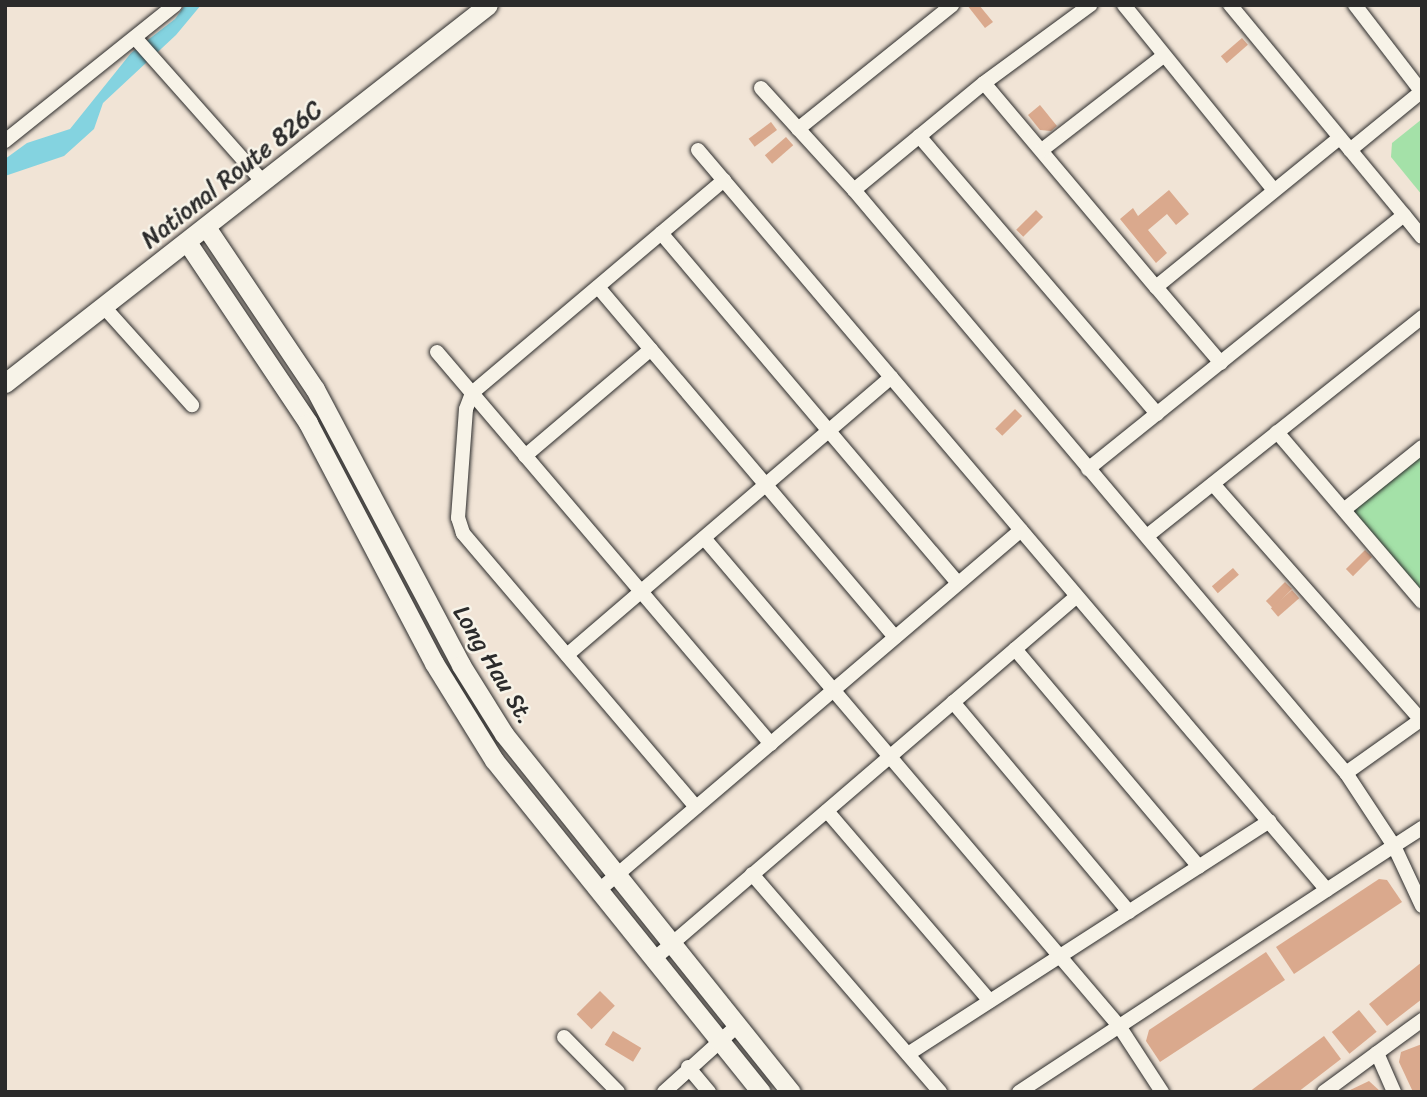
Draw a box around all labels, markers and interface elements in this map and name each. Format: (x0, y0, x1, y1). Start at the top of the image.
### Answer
street label: National Route 826C (136, 96, 328, 254)
street label: Long Hau St. (446, 599, 540, 731)

